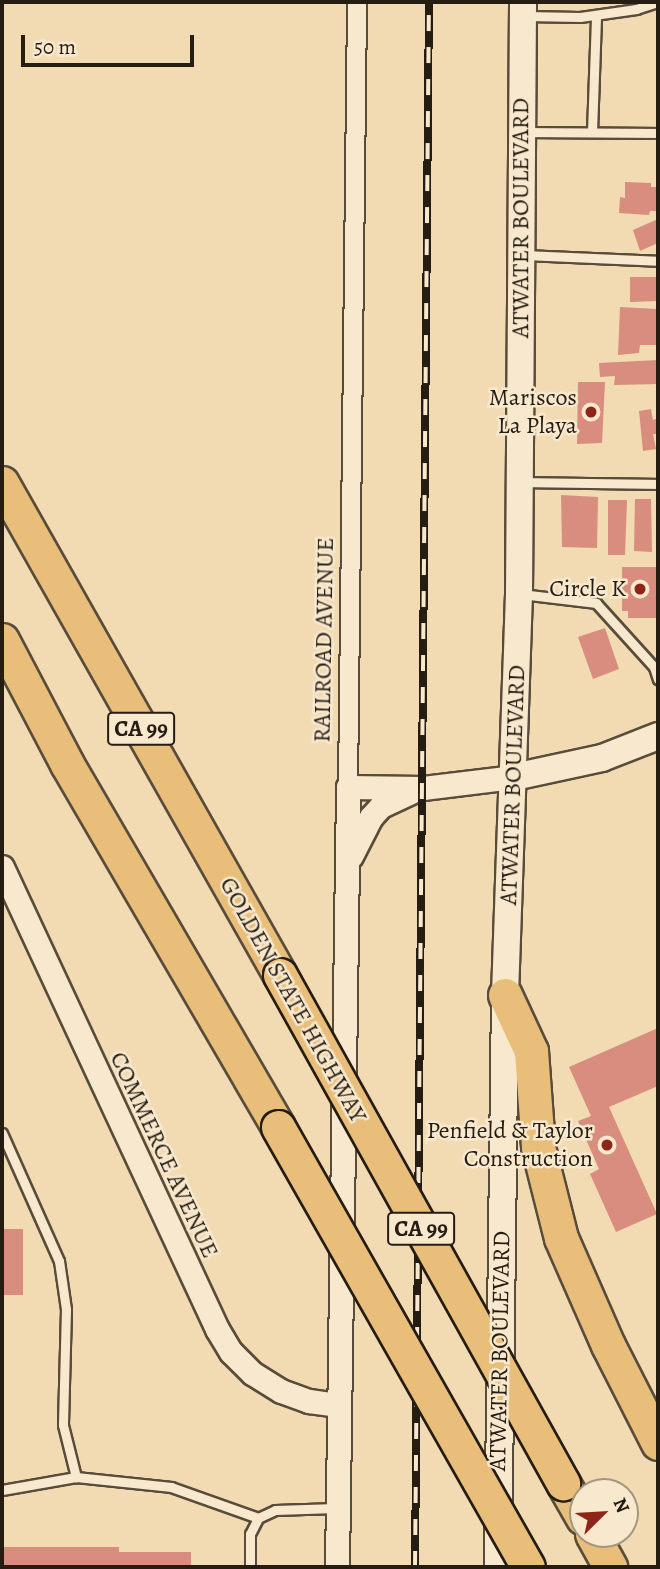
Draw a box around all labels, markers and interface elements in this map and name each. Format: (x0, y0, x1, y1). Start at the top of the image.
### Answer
scale bar (24, 21, 198, 65)
text: 50 m (34, 33, 76, 61)
street label: ATWATER BOULEVARD (507, 98, 535, 338)
place label: Mariscos La Playa (489, 384, 577, 440)
marker: Mariscos La Playa (583, 404, 599, 420)
street label: RAILROAD AVENUE (308, 537, 340, 743)
place label: Circle K (549, 575, 626, 603)
marker: Circle K (632, 581, 648, 597)
street label: ATWATER BOULEVARD (494, 664, 532, 906)
road number: CA 99 (106, 709, 176, 748)
street label: GOLDEN STATE HIGHWAY (213, 872, 373, 1128)
street label: COMMERCE AVENUE (104, 1047, 224, 1263)
place label: Penfield & Taylor Construction (427, 1117, 593, 1173)
marker: Penfield & Taylor Construction (599, 1137, 615, 1153)
road number: CA 99 (386, 1210, 456, 1248)
street label: ATWATER BOULEVARD (484, 1231, 516, 1471)
north arrow (569, 1478, 639, 1548)
text: N (607, 1494, 636, 1517)

